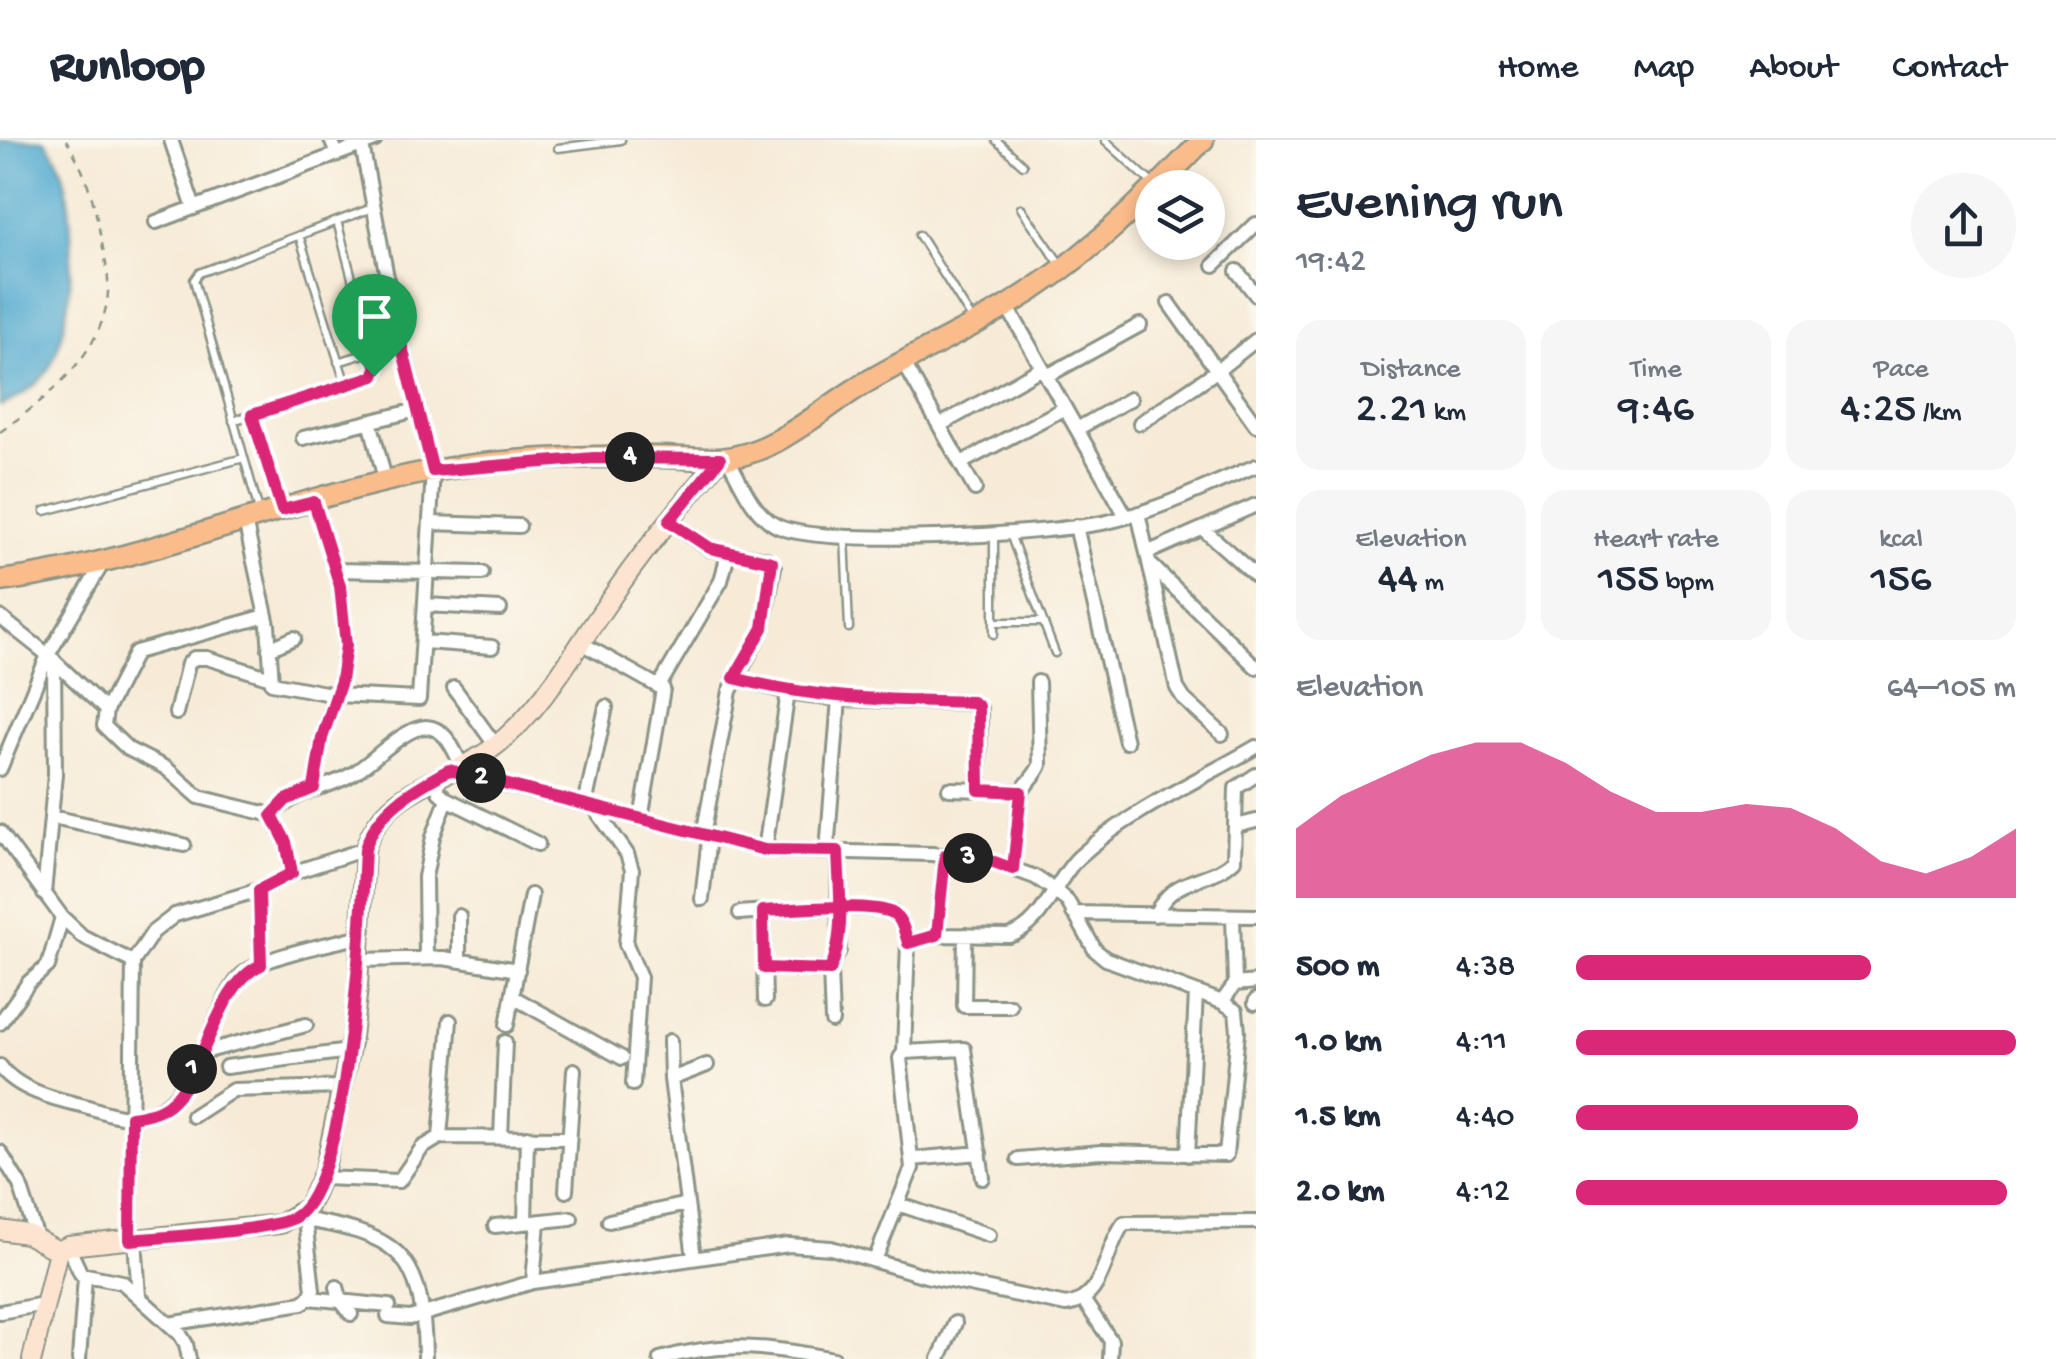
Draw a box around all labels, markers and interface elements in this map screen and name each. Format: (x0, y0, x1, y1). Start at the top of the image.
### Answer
text: Runloop (50, 41, 205, 98)
text: Home (1497, 49, 1578, 90)
text: Map (1633, 49, 1694, 90)
text: About (1749, 49, 1837, 90)
text: Contact (1892, 49, 2006, 90)
map controls (1135, 170, 1225, 260)
button: layers (1135, 170, 1225, 260)
button: share (1911, 173, 2016, 278)
text: Evening run (1296, 174, 1563, 238)
text: 19:42 (1296, 244, 1366, 282)
pin (332, 274, 417, 377)
icon: arrive (347, 289, 402, 344)
text: Distance (1362, 354, 1460, 387)
text: Time (1630, 354, 1682, 387)
text: Pace (1874, 354, 1928, 387)
text: 2.21 (1356, 387, 1427, 436)
text: 9:46 (1618, 387, 1694, 436)
text: 4:25 (1840, 387, 1916, 436)
text: km (1427, 397, 1466, 430)
text: /km (1916, 397, 1962, 430)
pin: 4 (605, 432, 655, 482)
text: 4 (623, 440, 637, 473)
text: Elevation (1355, 524, 1467, 557)
text: Heart rate (1593, 524, 1719, 557)
text: kcal (1879, 524, 1923, 557)
text: 44 (1378, 557, 1418, 606)
text: 155 (1598, 557, 1659, 606)
text: 156 (1871, 557, 1931, 606)
text: m (1418, 567, 1444, 600)
text: bpm (1659, 567, 1714, 600)
text: Elevation (1296, 670, 1423, 708)
text: 64–105 m (1887, 670, 2016, 708)
pin: 2 (456, 753, 506, 803)
text: 2 (474, 761, 488, 794)
pin: 3 (943, 833, 993, 883)
text: 3 (961, 841, 975, 874)
text: 500 m (1296, 949, 1379, 987)
text: 4:38 (1456, 949, 1515, 987)
text: 1.0 km (1296, 1024, 1382, 1062)
text: 4:11 (1456, 1024, 1507, 1062)
pin: 1 (167, 1044, 217, 1094)
text: 1 (186, 1052, 198, 1085)
text: 1.5 km (1296, 1099, 1380, 1137)
text: 4:40 (1456, 1099, 1515, 1137)
text: 2.0 km (1296, 1174, 1384, 1212)
text: 4:12 (1456, 1174, 1510, 1212)

